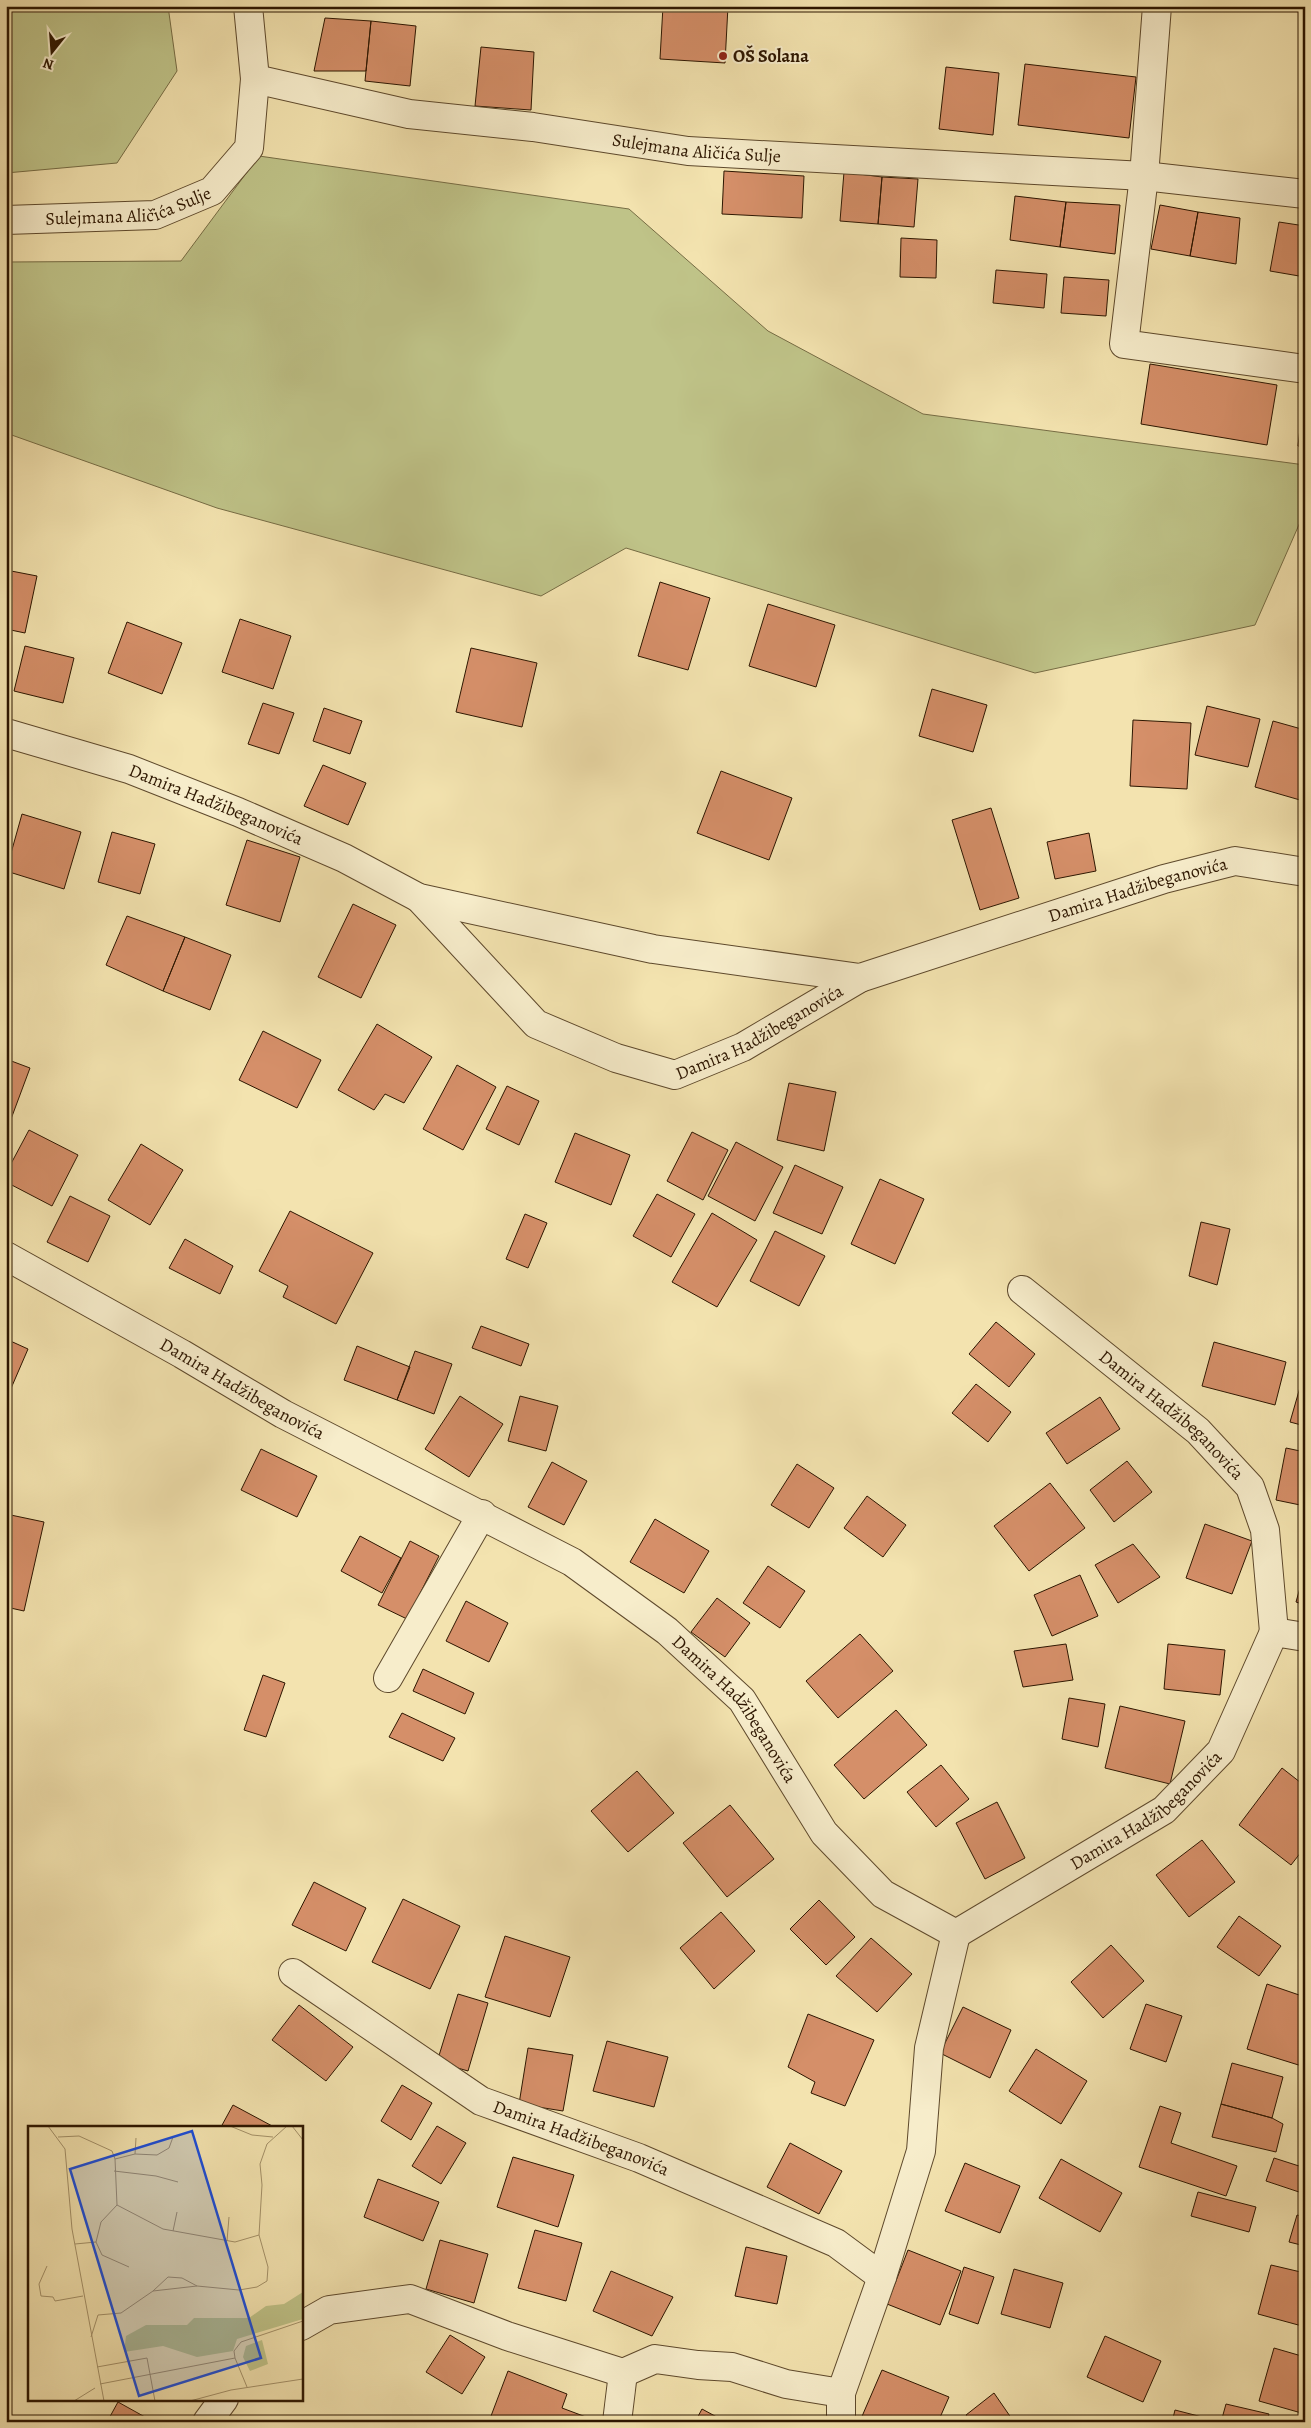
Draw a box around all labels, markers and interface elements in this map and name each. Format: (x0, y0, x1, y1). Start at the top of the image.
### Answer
north arrow (28, 28, 78, 78)
place label: OŠ Solana (733, 44, 809, 68)
marker: OŠ Solana (717, 50, 729, 62)
text: N (41, 53, 56, 75)
street label: Sulejmana Aličića Sulje (610, 127, 782, 168)
street label: Sulejmana Aličića Sulje (45, 181, 215, 231)
street label: Damira Hadžibeganovića (125, 758, 307, 851)
street label: Damira Hadžibeganovića (1045, 851, 1231, 928)
street label: Damira Hadžibeganovića (672, 978, 848, 1085)
street label: Damira Hadžibeganovića (156, 1332, 329, 1446)
street label: Damira Hadžibeganovića (1094, 1344, 1250, 1485)
street label: Damira Hadžibeganovića (667, 1630, 802, 1788)
street label: Damira Hadžibeganovića (1065, 1745, 1228, 1875)
street label: Damira Hadžibeganovića (490, 2094, 673, 2182)
inset map (28, 2126, 302, 2400)

